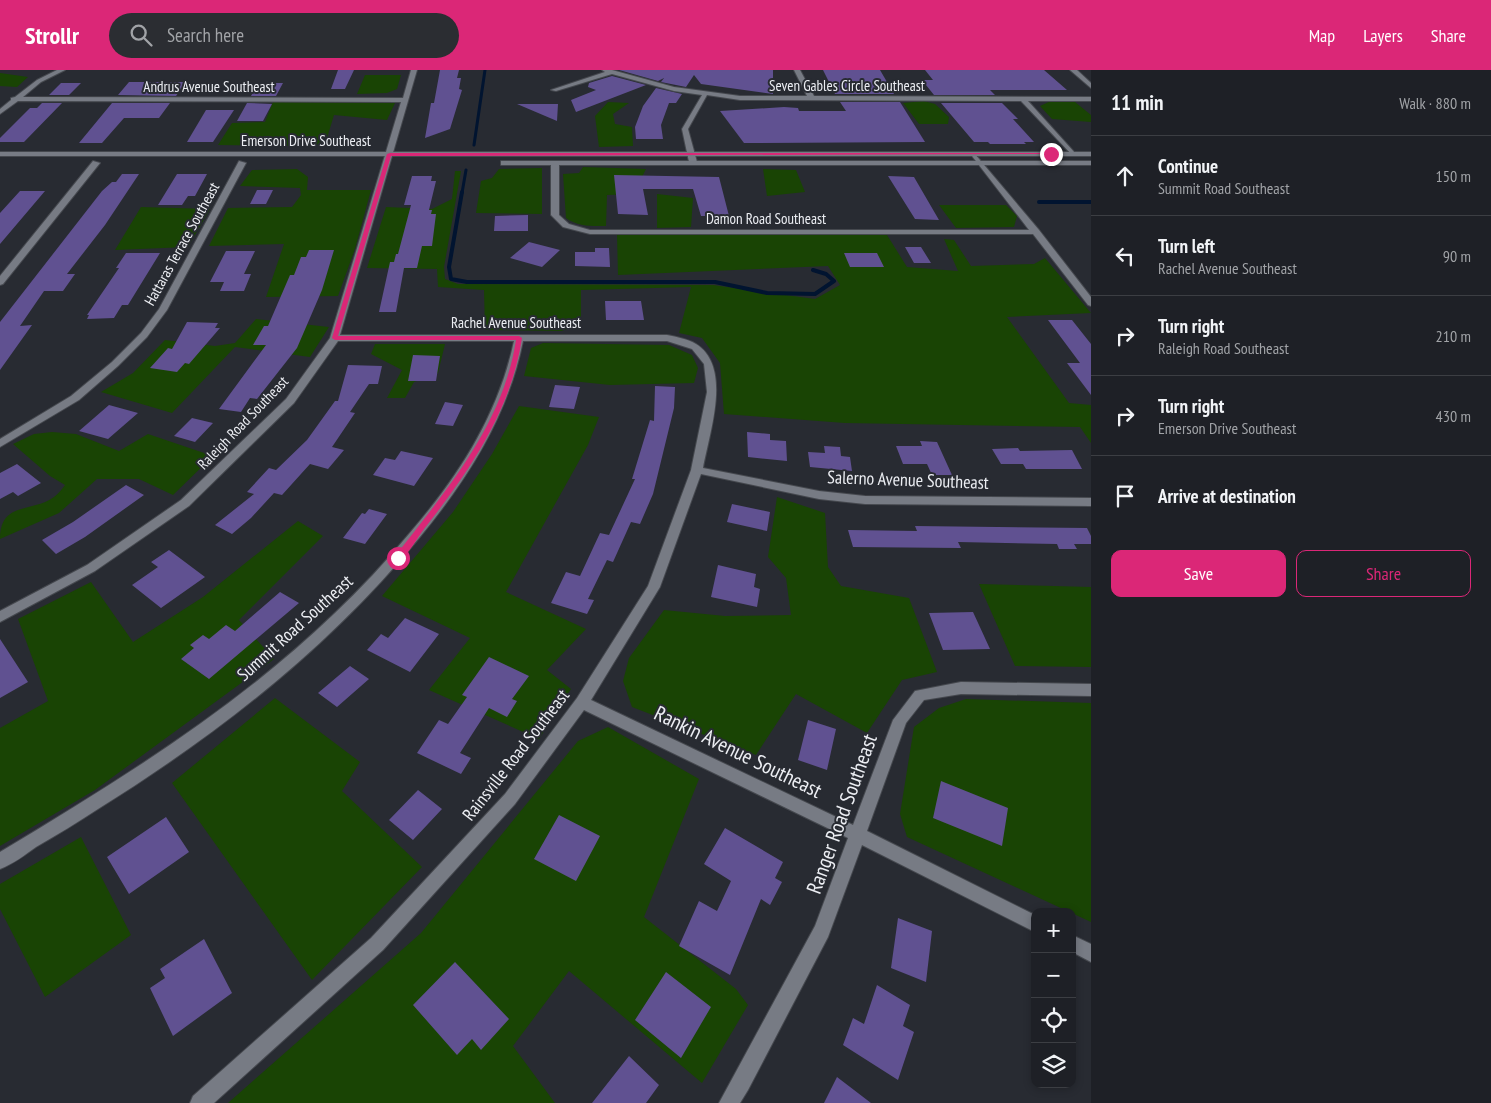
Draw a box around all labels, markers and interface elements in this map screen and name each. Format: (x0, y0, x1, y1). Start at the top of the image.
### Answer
search box (109, 13, 459, 58)
text: Strollr (25, 20, 79, 51)
icon: search (127, 21, 155, 49)
text: Search here (167, 23, 244, 47)
text: Map (1309, 24, 1335, 47)
text: Layers (1363, 24, 1403, 47)
text: Share (1431, 24, 1466, 47)
street label: Seven Gables Circle Southeast (769, 76, 925, 95)
street label: Andrus Avenue Southeast (143, 77, 275, 96)
text: 11 min (1111, 89, 1163, 116)
text: Walk · 880 m (1399, 93, 1471, 113)
street label: Emerson Drive Southeast (241, 131, 371, 150)
route end (1040, 143, 1063, 166)
text: Continue (1158, 154, 1218, 178)
icon: ahead (1111, 162, 1139, 190)
text: 150 m (1436, 166, 1471, 186)
text: Summit Road Southeast (1158, 178, 1290, 198)
street label: Hattaras Terrace Southeast (140, 179, 223, 309)
street label: Damon Road Southeast (706, 209, 826, 228)
text: Turn left (1158, 234, 1215, 258)
icon: left (1111, 242, 1139, 270)
text: 90 m (1443, 246, 1471, 266)
text: Rachel Avenue Southeast (1158, 258, 1297, 278)
street label: Rachel Avenue Southeast (451, 313, 581, 332)
text: Turn right (1158, 314, 1224, 338)
icon: right (1111, 322, 1139, 350)
text: 210 m (1436, 326, 1471, 346)
text: Raleigh Road Southeast (1158, 338, 1289, 358)
street label: Raleigh Road Southeast (193, 372, 292, 473)
text: Turn right (1158, 394, 1224, 418)
icon: right (1111, 402, 1139, 430)
text: 430 m (1436, 406, 1471, 426)
text: Emerson Drive Southeast (1158, 418, 1296, 438)
street label: Salerno Avenue Southeast (827, 465, 989, 494)
icon: arrive (1111, 482, 1139, 510)
text: Arrive at destination (1158, 484, 1296, 508)
route start (387, 547, 410, 570)
button: Save (1111, 550, 1286, 597)
button: Share (1296, 550, 1471, 597)
street label: Summit Road Southeast (232, 570, 357, 686)
street label: Rainsville Road Southeast (457, 684, 574, 825)
street label: Rankin Avenue Southeast (650, 699, 827, 804)
street label: Ranger Road Southeast (800, 730, 883, 897)
map controls (1031, 908, 1076, 1088)
button: + (1031, 908, 1076, 953)
button: − (1031, 953, 1076, 998)
button: locate (1031, 998, 1076, 1043)
button: layers (1031, 1043, 1076, 1088)

